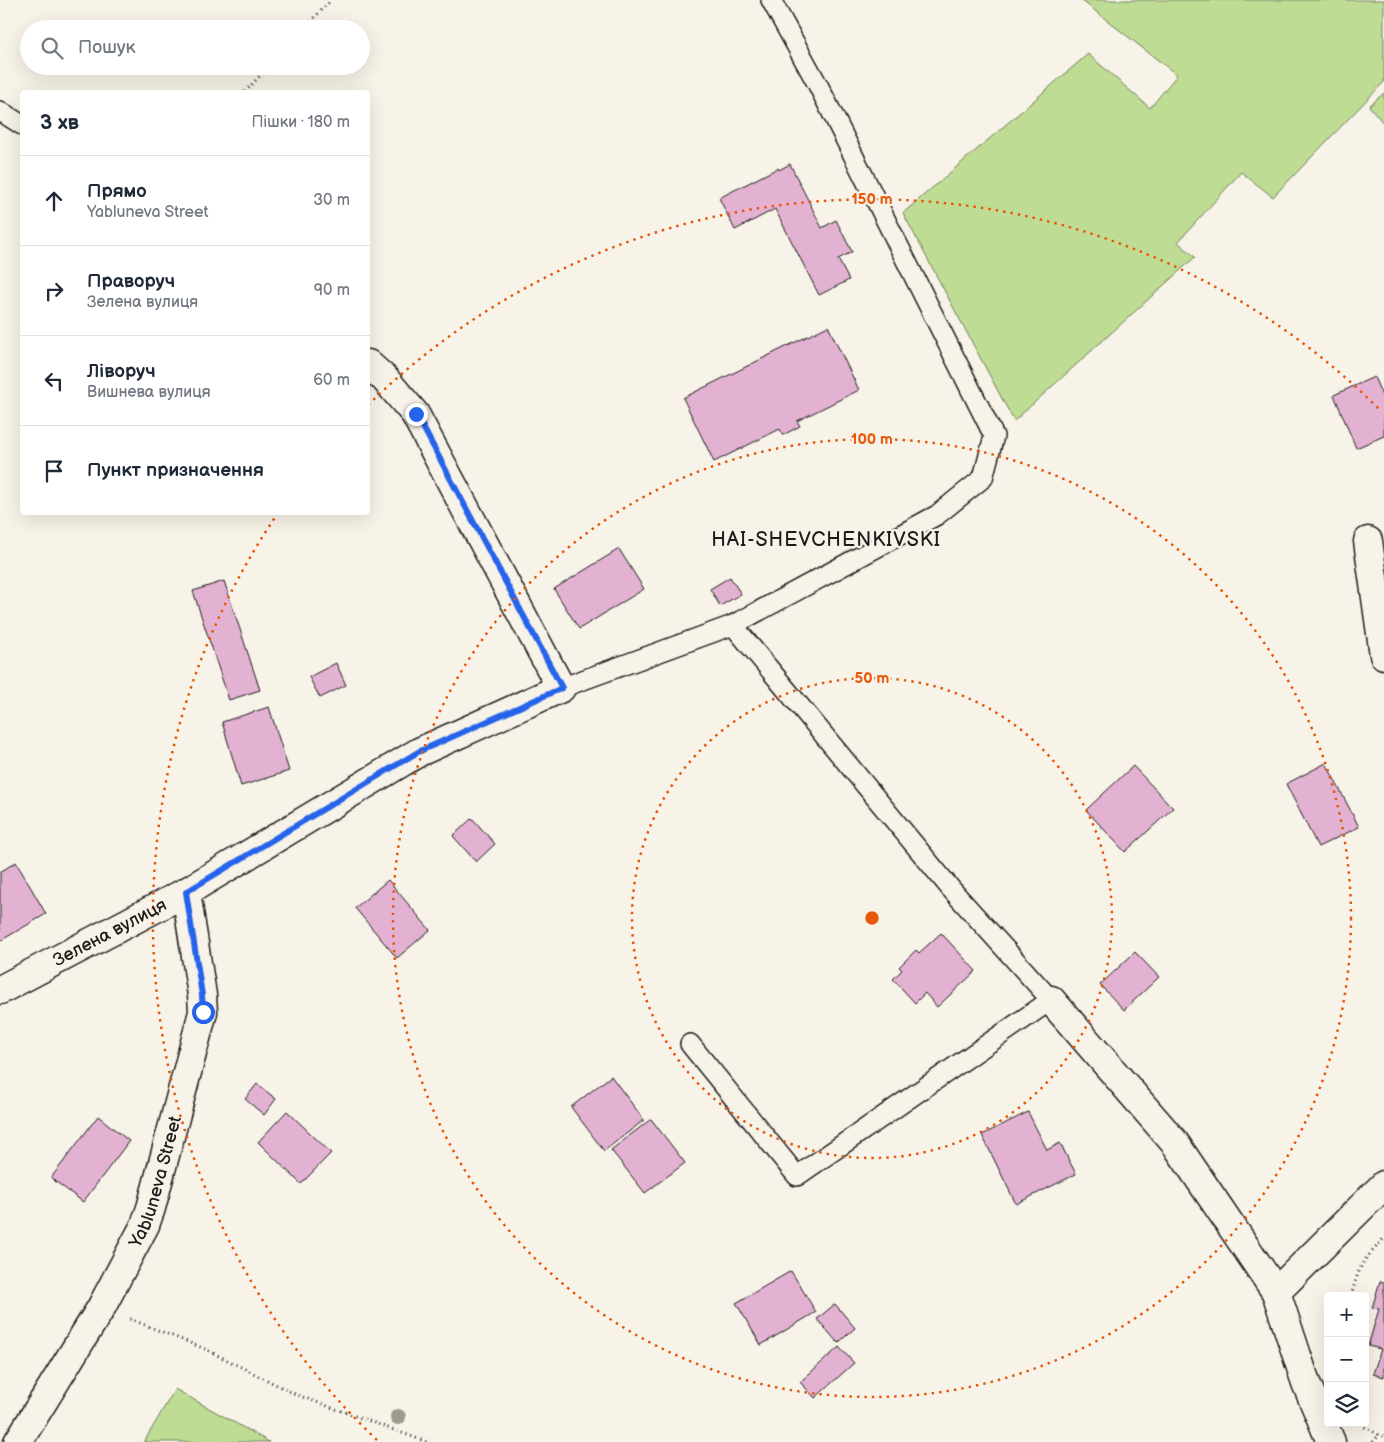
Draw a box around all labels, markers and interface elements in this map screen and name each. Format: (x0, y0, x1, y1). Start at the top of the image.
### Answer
search box (20, 20, 370, 75)
icon: search (38, 34, 66, 62)
text: Пошук (78, 36, 136, 59)
text: 3 хв (40, 110, 79, 135)
text: Пішки · 180 m (251, 113, 350, 132)
text: Прямо (87, 180, 147, 203)
icon: ahead (40, 187, 68, 215)
text: 150 m (851, 190, 893, 209)
text: 30 m (313, 191, 350, 210)
text: Yabluneva Street (87, 203, 208, 222)
text: Праворуч (87, 270, 175, 293)
icon: right (40, 277, 68, 305)
text: 90 m (314, 281, 350, 300)
text: Зелена вулиця (87, 293, 198, 312)
text: Ліворуч (87, 360, 156, 383)
icon: left (40, 367, 68, 395)
text: 60 m (313, 371, 350, 390)
text: Вишнева вулиця (87, 383, 211, 402)
route end (405, 403, 428, 426)
text: 100 m (851, 430, 893, 449)
icon: arrive (40, 457, 68, 485)
text: Пункт призначення (87, 459, 264, 482)
district label: HAI-SHEVCHENKIVSKI (711, 528, 941, 552)
text: 50 m (855, 669, 890, 688)
street label: Зелена вулиця (49, 894, 170, 971)
centre of rings (863, 909, 881, 927)
route start (192, 1001, 215, 1024)
street label: Yabluneva Street (124, 1113, 186, 1252)
map controls (1324, 1292, 1369, 1427)
button: + (1324, 1292, 1369, 1337)
button: − (1324, 1337, 1369, 1382)
button: layers (1324, 1382, 1369, 1427)

